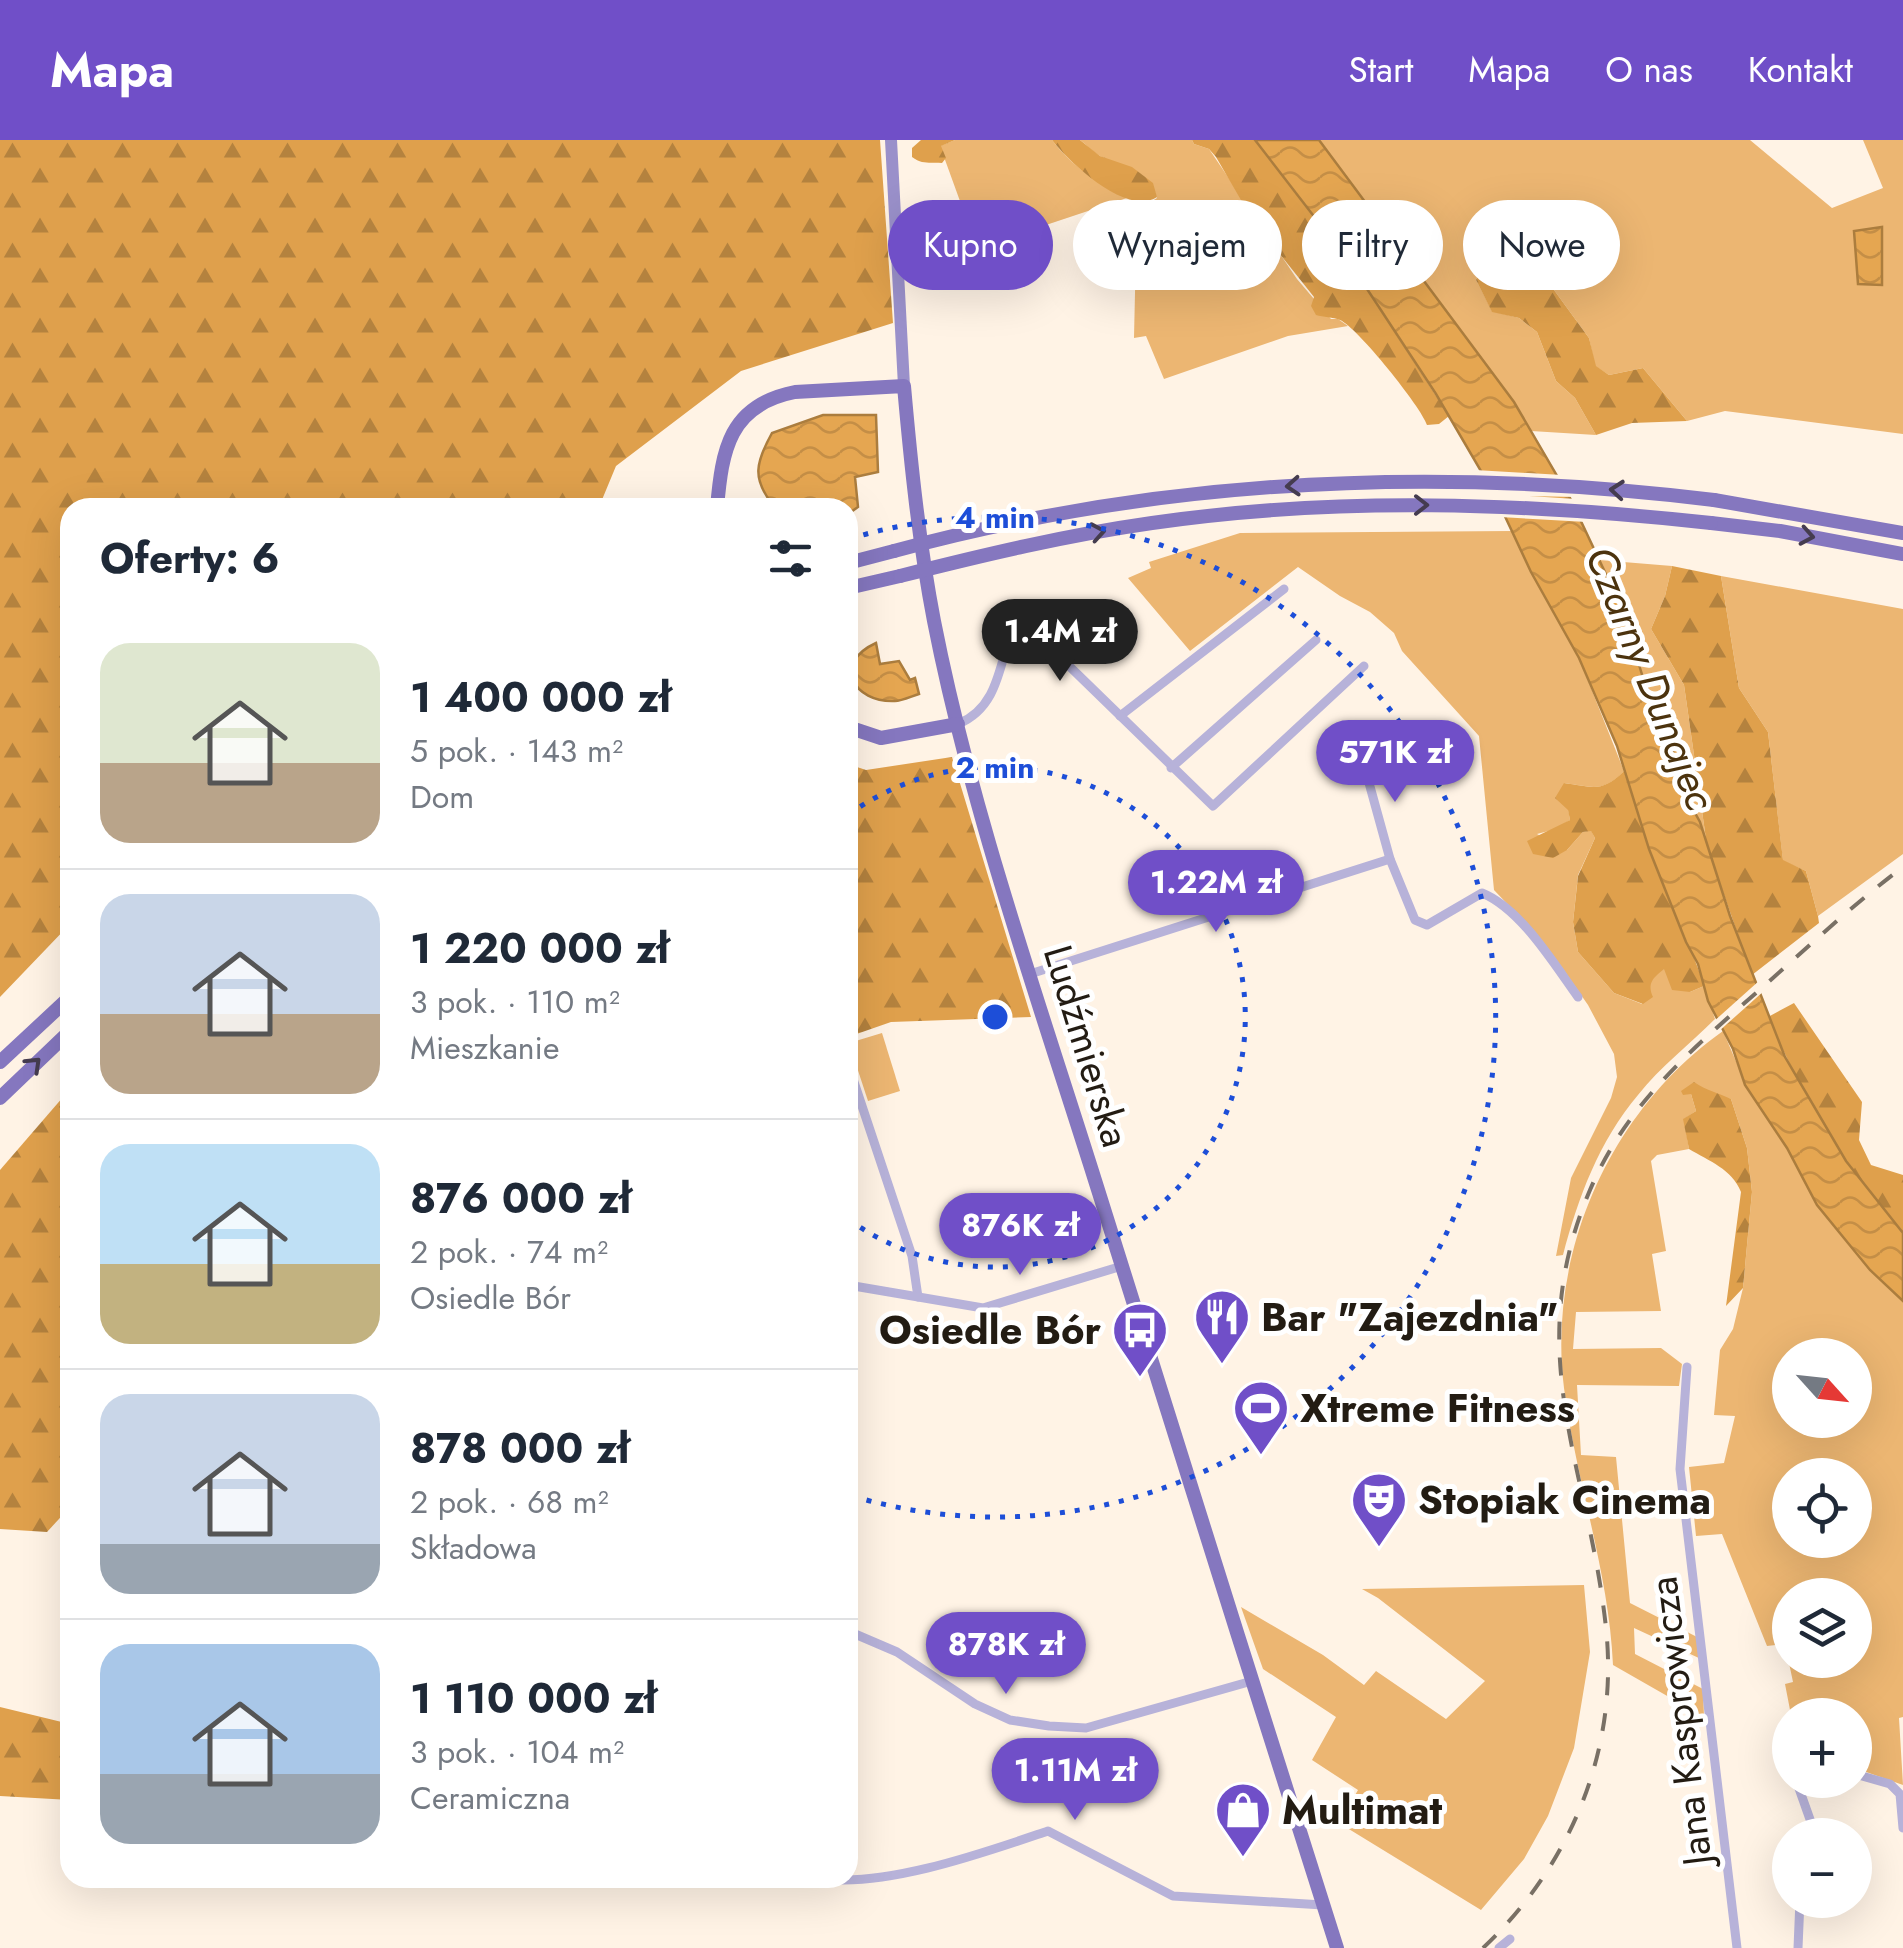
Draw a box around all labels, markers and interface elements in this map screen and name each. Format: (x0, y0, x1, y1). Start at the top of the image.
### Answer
text: Mapa (50, 36, 174, 105)
text: Start (1348, 45, 1413, 95)
text: Mapa (1468, 45, 1550, 95)
text: O nas (1605, 45, 1693, 95)
text: Kontakt (1748, 45, 1853, 95)
chip: Kupno (888, 200, 1053, 290)
chip: Wynajem (1073, 200, 1282, 290)
chip: Filtry (1302, 200, 1443, 290)
chip: Nowe (1463, 200, 1620, 290)
one-way arrow (1284, 475, 1300, 496)
one-way arrow (1609, 480, 1625, 501)
one-way arrow (1414, 494, 1430, 516)
text: 4 min (955, 496, 1035, 539)
one-way arrow (1089, 522, 1106, 543)
one-way arrow (1799, 525, 1815, 546)
text: Oferty: 6 (100, 528, 280, 589)
icon: filters (763, 531, 818, 586)
water label: Czarny Dunajec (1570, 537, 1731, 820)
pin: 1.4M zł (968, 599, 1152, 684)
text: 1.4M zł (1004, 608, 1116, 654)
text: 1 400 000 zł (410, 667, 671, 728)
icon: home (180, 683, 300, 803)
pin: 571K zł (1303, 720, 1487, 805)
text: 5 pok. · 143 m² (410, 728, 623, 774)
text: 571K zł (1338, 729, 1452, 775)
text: 2 min (956, 746, 1034, 789)
text: Dom (410, 774, 474, 820)
pin: 1.22M zł (1113, 850, 1319, 935)
text: 1.22M zł (1150, 859, 1282, 905)
text: 1 220 000 zł (410, 918, 669, 979)
icon: home (180, 934, 300, 1054)
street label: Ludźmierska (1029, 938, 1145, 1154)
text: 3 pok. · 110 m² (410, 979, 620, 1025)
centre of rings (977, 999, 1013, 1035)
text: Mieszkanie (410, 1025, 559, 1071)
one-way arrow (23, 1058, 41, 1076)
text: 876 000 zł (410, 1168, 631, 1229)
icon: home (180, 1184, 300, 1304)
pin: 876K zł (928, 1193, 1112, 1278)
text: 876K zł (961, 1202, 1079, 1248)
text: 2 pok. · 74 m² (410, 1229, 608, 1275)
text: Osiedle Bór (410, 1275, 571, 1321)
restaurant icon: Bar "Zajezdnia" (1192, 1287, 1252, 1366)
place label: Bar "Zajezdnia" (1261, 1288, 1559, 1346)
bus stop icon: Osiedle Bór (1110, 1300, 1170, 1379)
place label: Osiedle Bór (879, 1301, 1102, 1359)
north arrow (1772, 1338, 1872, 1438)
map controls (1772, 1338, 1872, 1918)
sports icon: Xtreme Fitness (1231, 1378, 1291, 1457)
place label: Xtreme Fitness (1300, 1379, 1575, 1437)
text: 878 000 zł (410, 1418, 629, 1479)
icon: home (180, 1434, 300, 1554)
button: locate (1772, 1458, 1872, 1558)
theatre icon: Stopiak Cinema (1349, 1470, 1409, 1549)
place label: Stopiak Cinema (1418, 1471, 1711, 1529)
text: 2 pok. · 68 m² (410, 1479, 609, 1525)
text: Składowa (410, 1525, 537, 1571)
street label: Jana Kasprowicza (1634, 1573, 1727, 1874)
button: layers (1772, 1578, 1872, 1678)
pin: 878K zł (914, 1612, 1098, 1697)
text: 878K zł (948, 1621, 1064, 1667)
text: 1 110 000 zł (410, 1668, 656, 1729)
icon: home (180, 1684, 300, 1804)
button: + (1772, 1698, 1872, 1798)
text: 3 pok. · 104 m² (410, 1729, 624, 1775)
pin: 1.11M zł (972, 1738, 1178, 1823)
text: 1.11M zł (1014, 1747, 1136, 1793)
text: Ceramiczna (410, 1775, 570, 1821)
shop icon: Multimat (1213, 1780, 1273, 1859)
place label: Multimat (1282, 1781, 1443, 1839)
button: − (1772, 1818, 1872, 1918)

